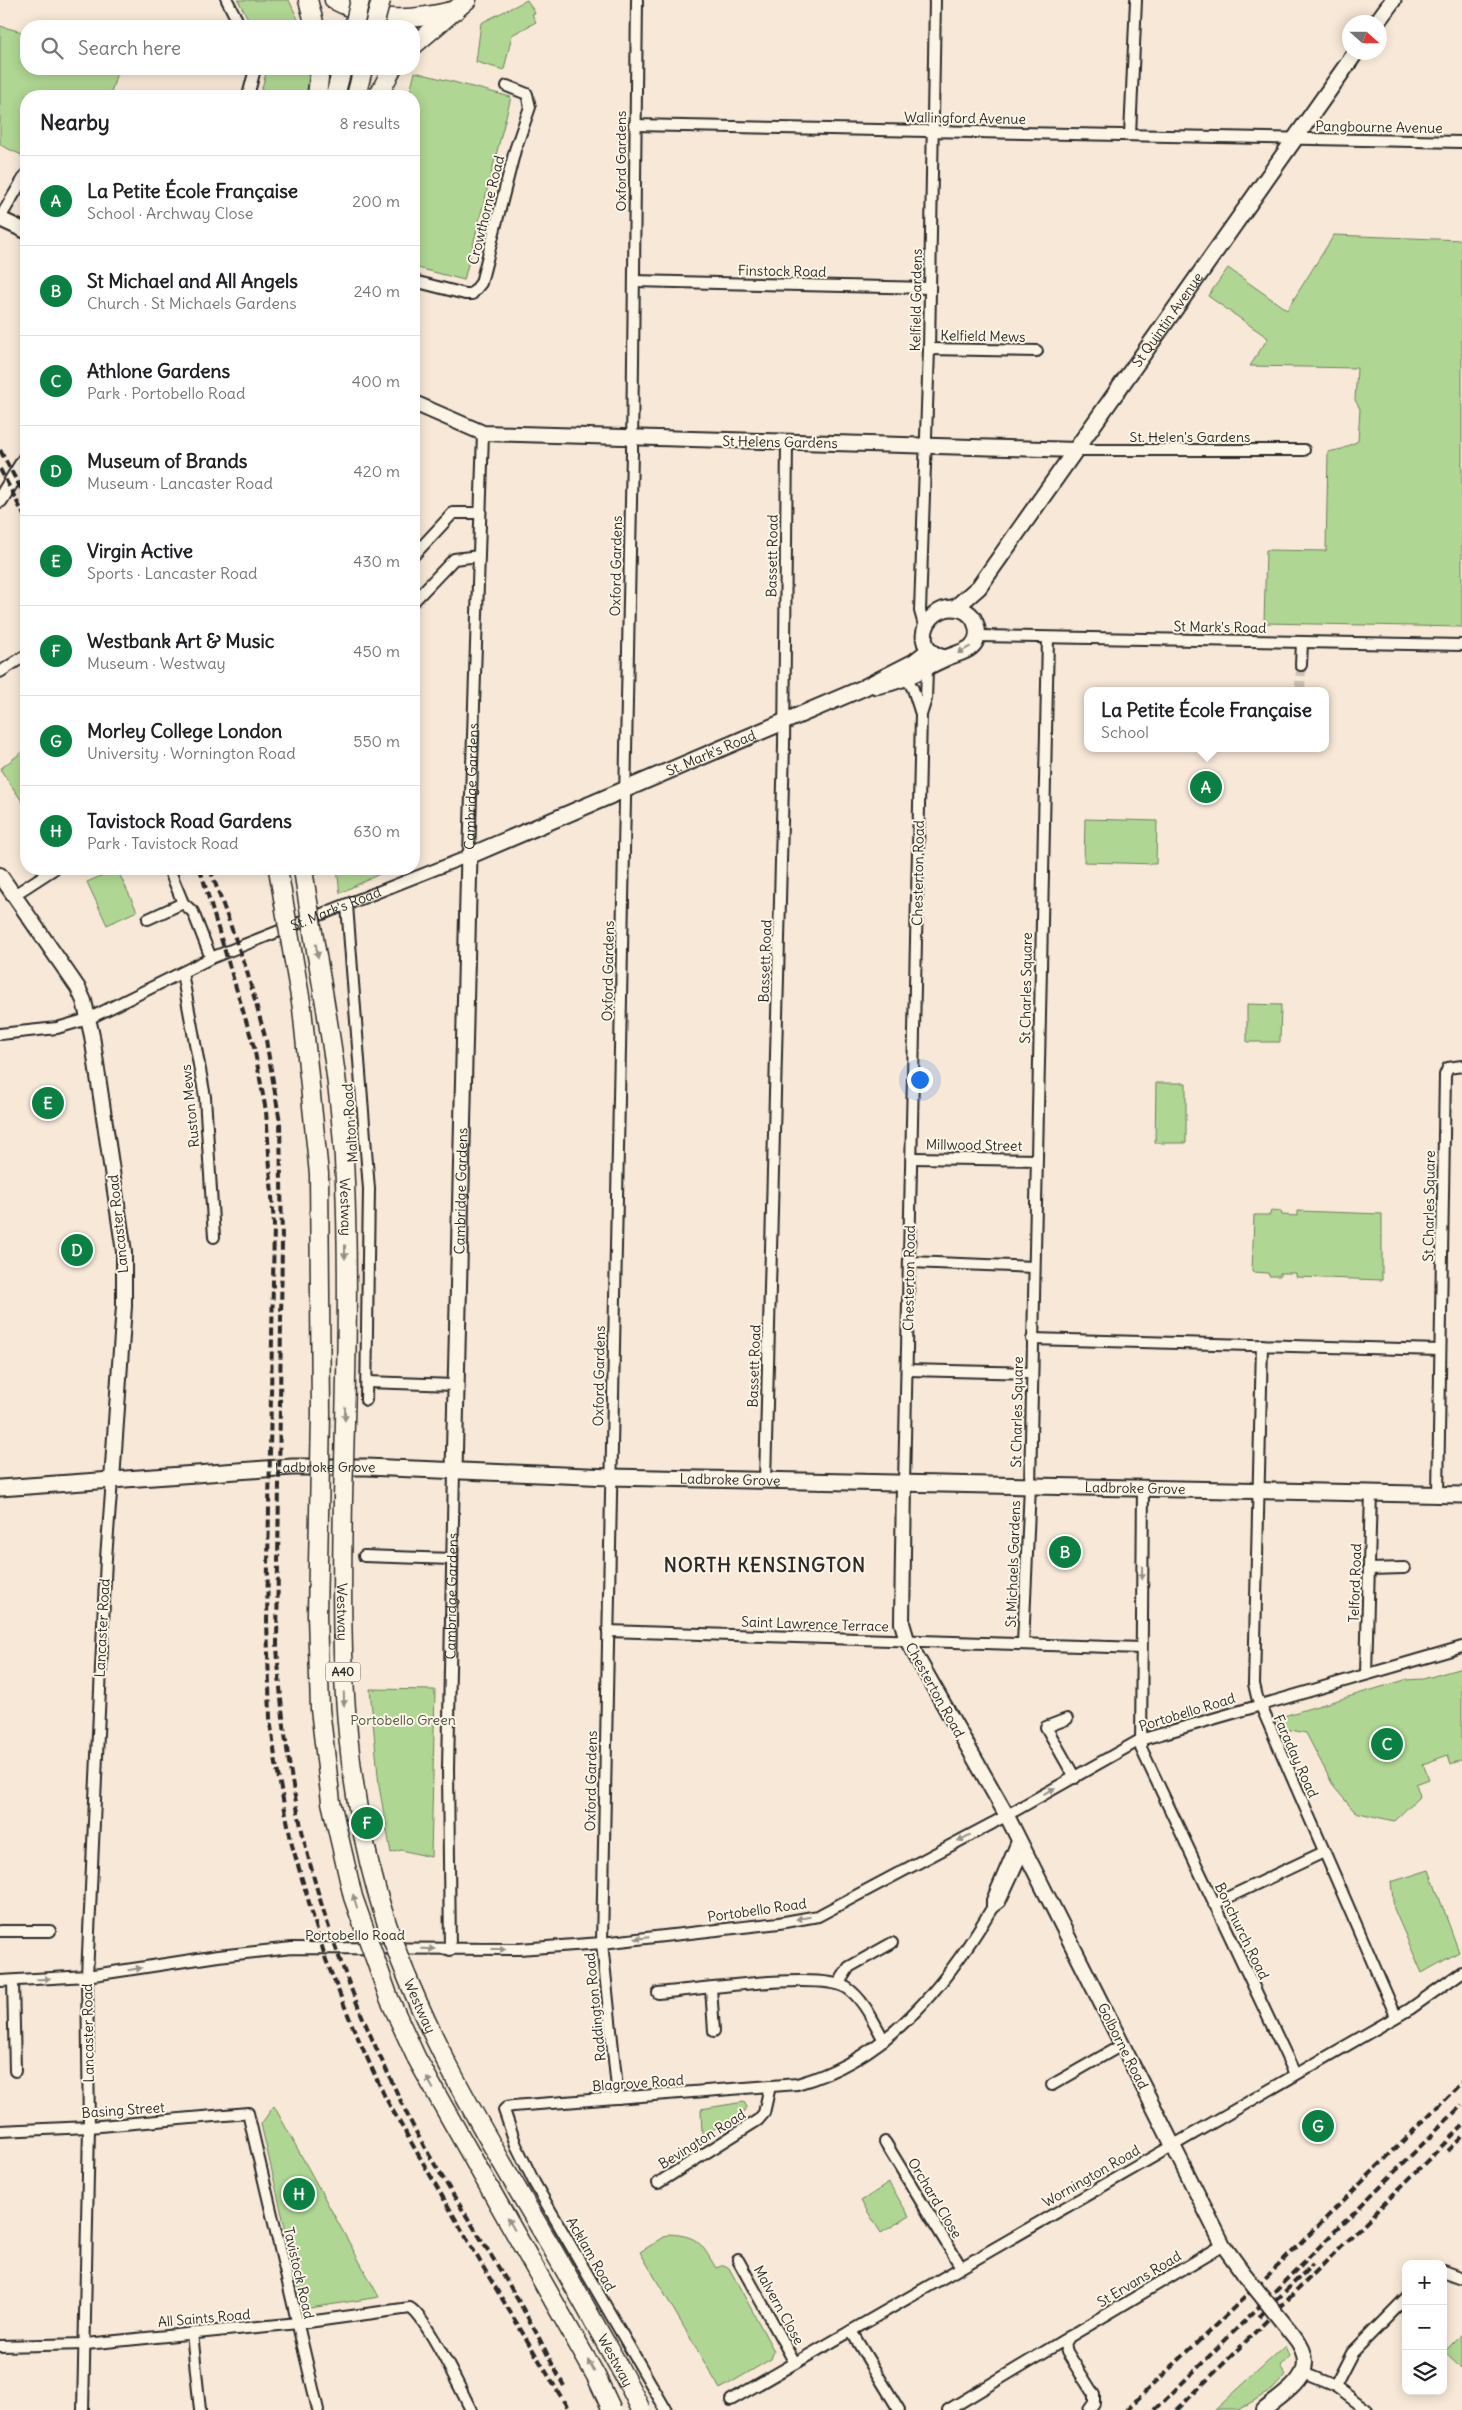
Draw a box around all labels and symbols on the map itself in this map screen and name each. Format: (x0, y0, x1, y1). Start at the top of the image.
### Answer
north arrow (1342, 15, 1387, 60)
street label: Wallingford Avenue (904, 108, 1026, 128)
street label: Oxford Gardens (612, 111, 630, 211)
street label: Pangbourne Avenue (1315, 117, 1443, 137)
street label: Crowthorne Road (464, 154, 508, 266)
street label: Kelfield Gardens (906, 248, 926, 352)
street label: Finstock Road (738, 261, 826, 281)
street label: St Quintin Avenue (1128, 269, 1207, 370)
street label: Kelfield Mews (940, 326, 1026, 346)
street label: St. Helen's Gardens (1130, 428, 1250, 446)
street label: St Helens Gardens (722, 432, 838, 452)
street label: Bassett Road (762, 514, 782, 598)
street label: Oxford Gardens (606, 515, 626, 617)
street label: St Mark's Road (1173, 617, 1267, 637)
one-way arrow (957, 646, 972, 654)
street label: Cambridge Gardens (460, 723, 482, 850)
street label: St. Mark's Road (663, 726, 758, 780)
pin: A (1190, 768, 1222, 806)
street label: Chesterton Road (908, 820, 928, 926)
street label: St. Mark's Road (288, 883, 384, 935)
street label: Bassett Road (755, 919, 775, 1003)
street label: Oxford Gardens (598, 920, 618, 1022)
street label: St Charles Square (1016, 932, 1036, 1044)
one-way arrow (313, 944, 321, 960)
street label: Ruston Mews (177, 1063, 203, 1149)
your location (907, 1067, 933, 1093)
street label: Malton Road (338, 1083, 362, 1163)
pin: E (32, 1084, 64, 1122)
street label: Cambridge Gardens (450, 1127, 471, 1255)
street label: Millwood Street (926, 1135, 1023, 1155)
street label: St Charles Square (1419, 1150, 1439, 1262)
street label: Lancaster Road (104, 1174, 132, 1274)
street label: Westway (336, 1178, 355, 1236)
street label: Chesterton Road (899, 1225, 919, 1331)
pin: D (61, 1231, 93, 1269)
one-way arrow (341, 1244, 349, 1260)
street label: Bassett Road (744, 1324, 764, 1408)
street label: Oxford Gardens (589, 1325, 609, 1427)
street label: St Charles Square (1007, 1356, 1027, 1468)
one-way arrow (341, 1407, 349, 1423)
street label: Ladbroke Grove (274, 1458, 376, 1477)
street label: Ladbroke Grove (679, 1469, 781, 1490)
street label: Ladbroke Grove (1084, 1478, 1185, 1498)
street label: St Michaels Gardens (1002, 1500, 1024, 1628)
street label: Cambridge Gardens (441, 1532, 462, 1660)
pin: B (1049, 1533, 1081, 1571)
street label: Telford Road (1345, 1543, 1365, 1623)
district label: NORTH KENSINGTON (664, 1553, 866, 1577)
one-way arrow (1138, 1565, 1146, 1581)
street label: Lancaster Road (90, 1578, 114, 1678)
street label: Westway (333, 1583, 352, 1641)
street label: Saint Lawrence Terrace (741, 1612, 889, 1636)
street label: Chesterton Road (901, 1639, 969, 1741)
road number: A40 (326, 1662, 360, 1681)
street label: Portobello Road (1137, 1689, 1237, 1735)
one-way arrow (340, 1692, 348, 1708)
park label: Portobello Green (350, 1711, 456, 1729)
street label: Faraday Road (1270, 1712, 1322, 1800)
pin: C (1371, 1725, 1403, 1763)
street label: Oxford Gardens (581, 1730, 601, 1832)
one-way arrow (1042, 1787, 1056, 1796)
pin: F (351, 1804, 383, 1842)
one-way arrow (956, 1834, 971, 1842)
street label: Bonchurch Road (1211, 1880, 1273, 1982)
one-way arrow (350, 1894, 358, 1909)
street label: Portobello Road (706, 1894, 808, 1926)
one-way arrow (795, 1915, 811, 1923)
street label: Portobello Road (305, 1926, 405, 1944)
one-way arrow (634, 1934, 650, 1942)
one-way arrow (421, 1945, 437, 1953)
one-way arrow (491, 1945, 507, 1953)
street label: Raddington Road (580, 1952, 610, 2062)
one-way arrow (127, 1965, 143, 1973)
one-way arrow (36, 1974, 52, 1982)
street label: Westway (400, 1976, 440, 2036)
street label: Lancaster Road (78, 1983, 98, 2083)
street label: Golborne Road (1094, 2000, 1152, 2092)
street label: Blagrove Road (591, 2071, 685, 2095)
one-way arrow (426, 2077, 435, 2090)
street label: Basing Street (81, 2098, 165, 2122)
street label: Bevington Road (655, 2105, 749, 2173)
pin: G (1302, 2107, 1334, 2145)
street label: Wornington Road (1039, 2141, 1143, 2211)
street label: Orchard Close (904, 2154, 966, 2242)
pin: H (283, 2175, 315, 2213)
street label: Acklam Road (562, 2214, 620, 2294)
one-way arrow (507, 2217, 515, 2232)
street label: Tavistock Road (280, 2225, 318, 2321)
street label: St Ervans Road (1094, 2247, 1184, 2311)
street label: Malvern Close (750, 2262, 808, 2348)
street label: All Saints Road (157, 2305, 251, 2331)
street label: Westway (593, 2331, 637, 2390)
one-way arrow (586, 2359, 595, 2373)

